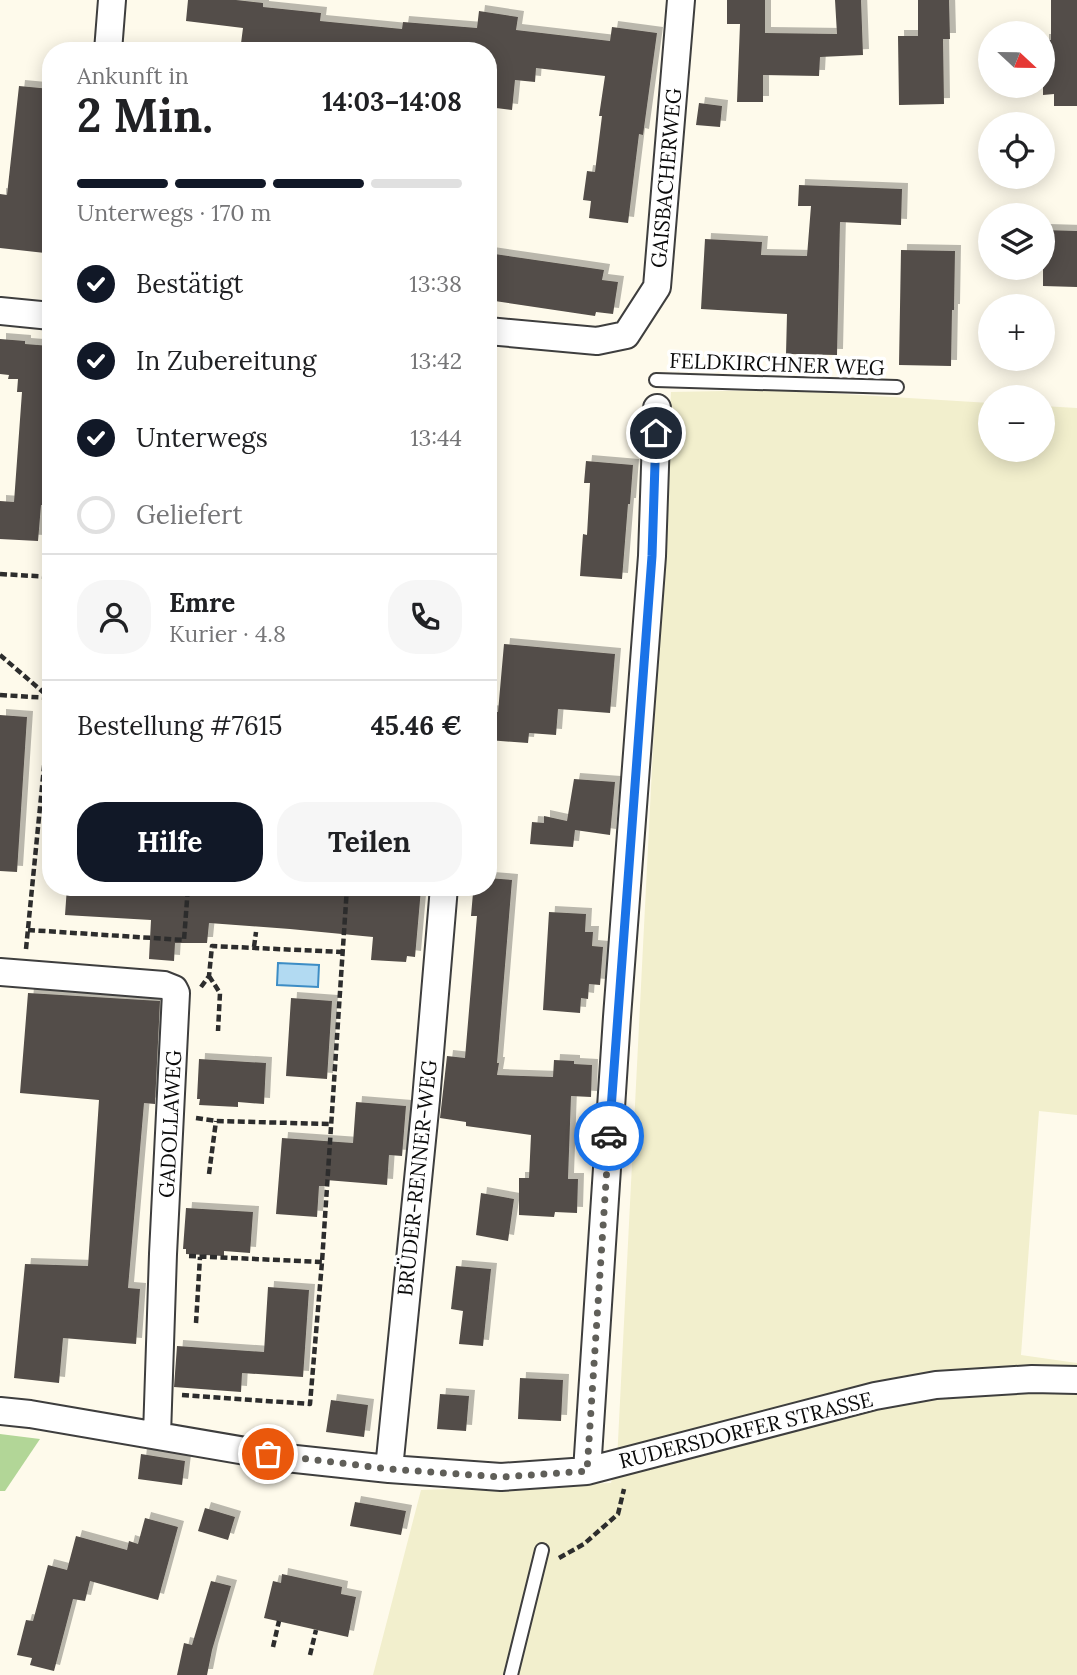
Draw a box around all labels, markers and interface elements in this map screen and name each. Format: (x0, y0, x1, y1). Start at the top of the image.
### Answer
north arrow (978, 21, 1055, 98)
map controls (978, 21, 1055, 462)
text: Ankunft in (77, 61, 189, 90)
text: 14:03–14:08 (322, 85, 462, 118)
text: 2 Min. (77, 86, 213, 145)
street label: GAISBACHERWEG (645, 87, 687, 269)
button: locate (978, 112, 1055, 189)
text: Unterwegs · 170 m (77, 198, 271, 227)
button: layers (978, 203, 1055, 280)
icon: check (77, 265, 115, 303)
text: Bestätigt (136, 267, 243, 300)
text: 13:38 (409, 269, 462, 298)
button: + (978, 294, 1055, 371)
icon: check (77, 342, 115, 380)
text: In Zubereitung (136, 344, 316, 377)
text: 13:42 (410, 346, 462, 375)
street label: FELDKIRCHNER WEG (669, 347, 885, 381)
button: − (978, 385, 1055, 462)
pin (626, 403, 686, 463)
icon: home (637, 414, 675, 452)
icon: check (77, 419, 115, 457)
text: Unterwegs (136, 421, 268, 454)
text: 13:44 (410, 423, 462, 452)
text: Geliefert (136, 498, 243, 531)
button: person (77, 580, 151, 654)
button: phone (388, 580, 462, 654)
text: Emre (169, 586, 235, 619)
text: Kurier · 4.8 (169, 619, 286, 648)
text: Bestellung #7615 (77, 709, 282, 742)
text: 45.46 € (371, 709, 462, 742)
button: Hilfe (77, 802, 263, 882)
button: Teilen (277, 802, 462, 882)
street label: GADOLLAWEG (153, 1049, 187, 1199)
street label: BRÜDER-RENNER-WEG (391, 1059, 443, 1297)
courier (574, 1101, 644, 1171)
icon: car (590, 1117, 628, 1155)
street label: RUDERSDORFER STRASSE (616, 1385, 876, 1475)
pin (238, 1424, 298, 1484)
icon: bag (249, 1435, 287, 1473)

